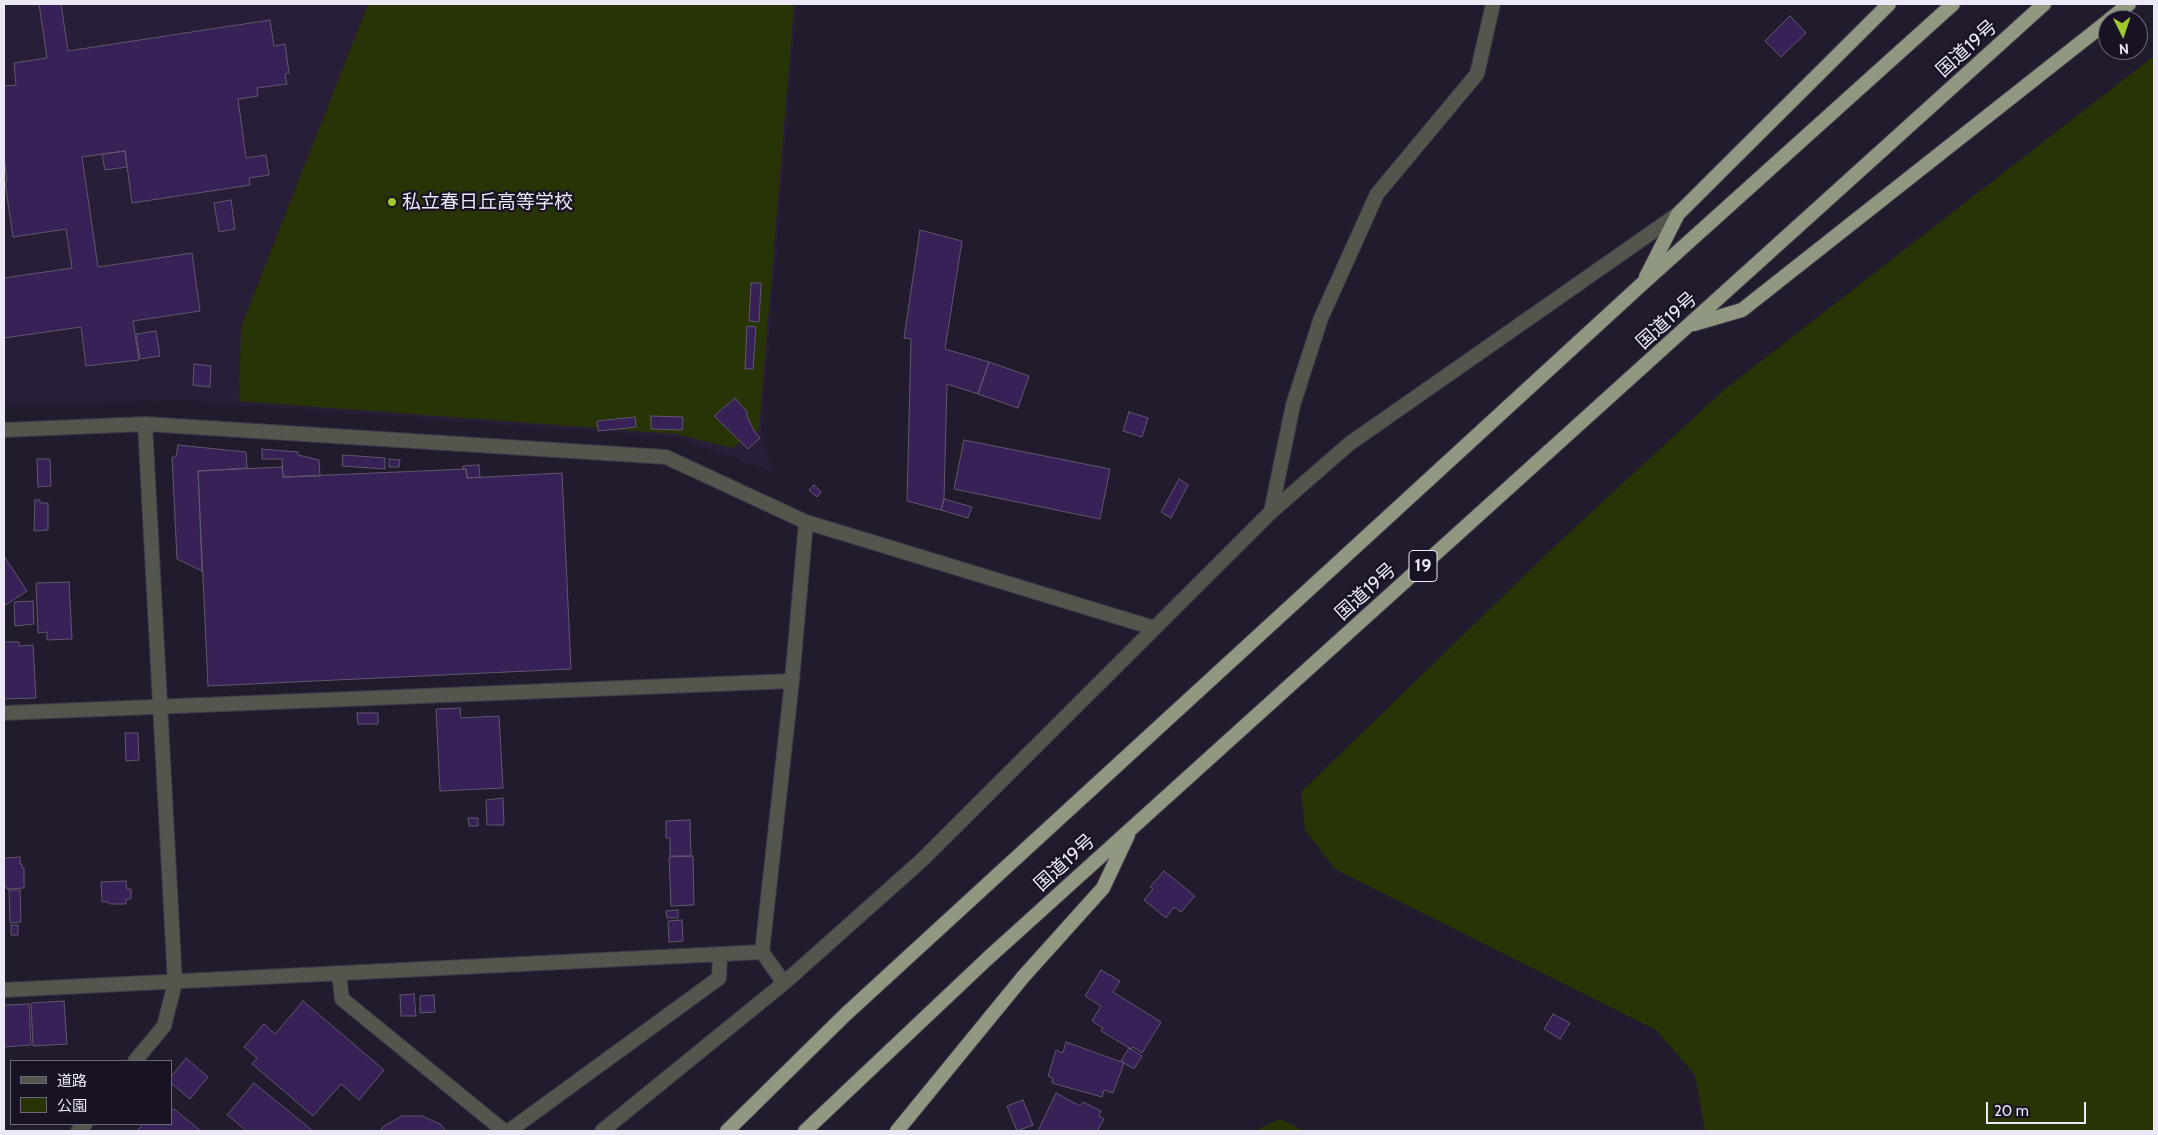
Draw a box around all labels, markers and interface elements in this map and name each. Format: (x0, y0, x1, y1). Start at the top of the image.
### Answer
north arrow (2098, 10, 2148, 60)
street label: 国道19号 (1932, 16, 2002, 82)
text: N (2118, 40, 2130, 58)
place label: 私立春日丘高等学校 (402, 191, 573, 213)
marker: 私立春日丘高等学校 (386, 196, 398, 208)
street label: 国道19号 (1632, 288, 1702, 354)
road number: 19 (1409, 550, 1437, 582)
street label: 国道19号 (1331, 559, 1401, 625)
street label: 国道19号 (1030, 830, 1100, 896)
legend (10, 1060, 172, 1125)
text: 道路 (57, 1072, 87, 1090)
scale bar (1988, 1092, 2088, 1124)
text: 公園 (57, 1097, 87, 1115)
text: 20 m (1994, 1102, 2029, 1120)

